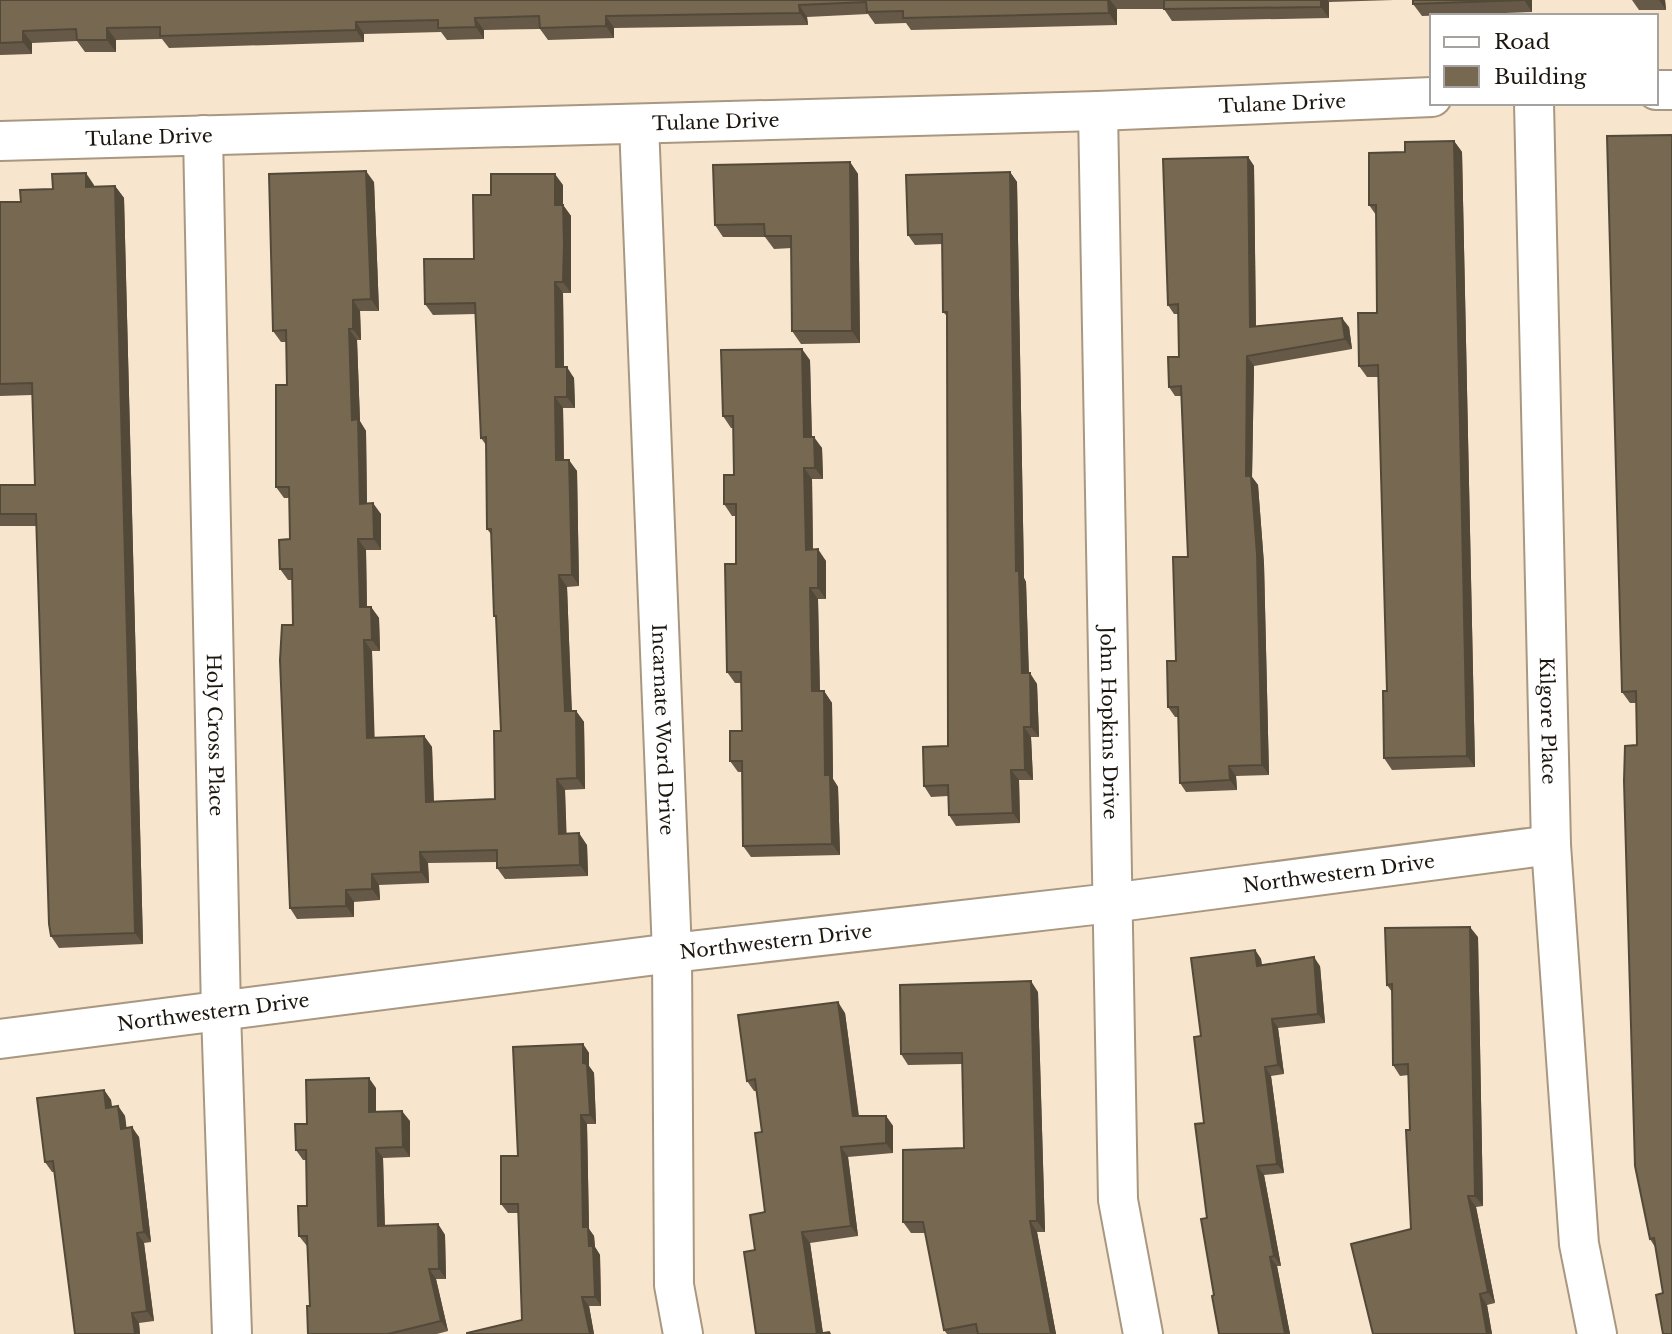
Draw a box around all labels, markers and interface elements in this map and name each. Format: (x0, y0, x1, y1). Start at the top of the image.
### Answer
legend (1430, 14, 1658, 105)
text: Road (1494, 29, 1550, 55)
text: Building (1494, 64, 1587, 90)
street label: Tulane Drive (1218, 89, 1347, 117)
street label: Tulane Drive (652, 108, 780, 135)
street label: Tulane Drive (85, 124, 213, 150)
street label: Incarnate Word Drive (647, 623, 679, 836)
street label: John Hopkins Drive (1096, 623, 1123, 820)
street label: Holy Cross Place (202, 653, 228, 816)
street label: Kilgore Place (1535, 657, 1561, 785)
street label: Northwestern Drive (1241, 849, 1436, 897)
street label: Northwestern Drive (678, 919, 873, 964)
street label: Northwestern Drive (116, 988, 311, 1035)

